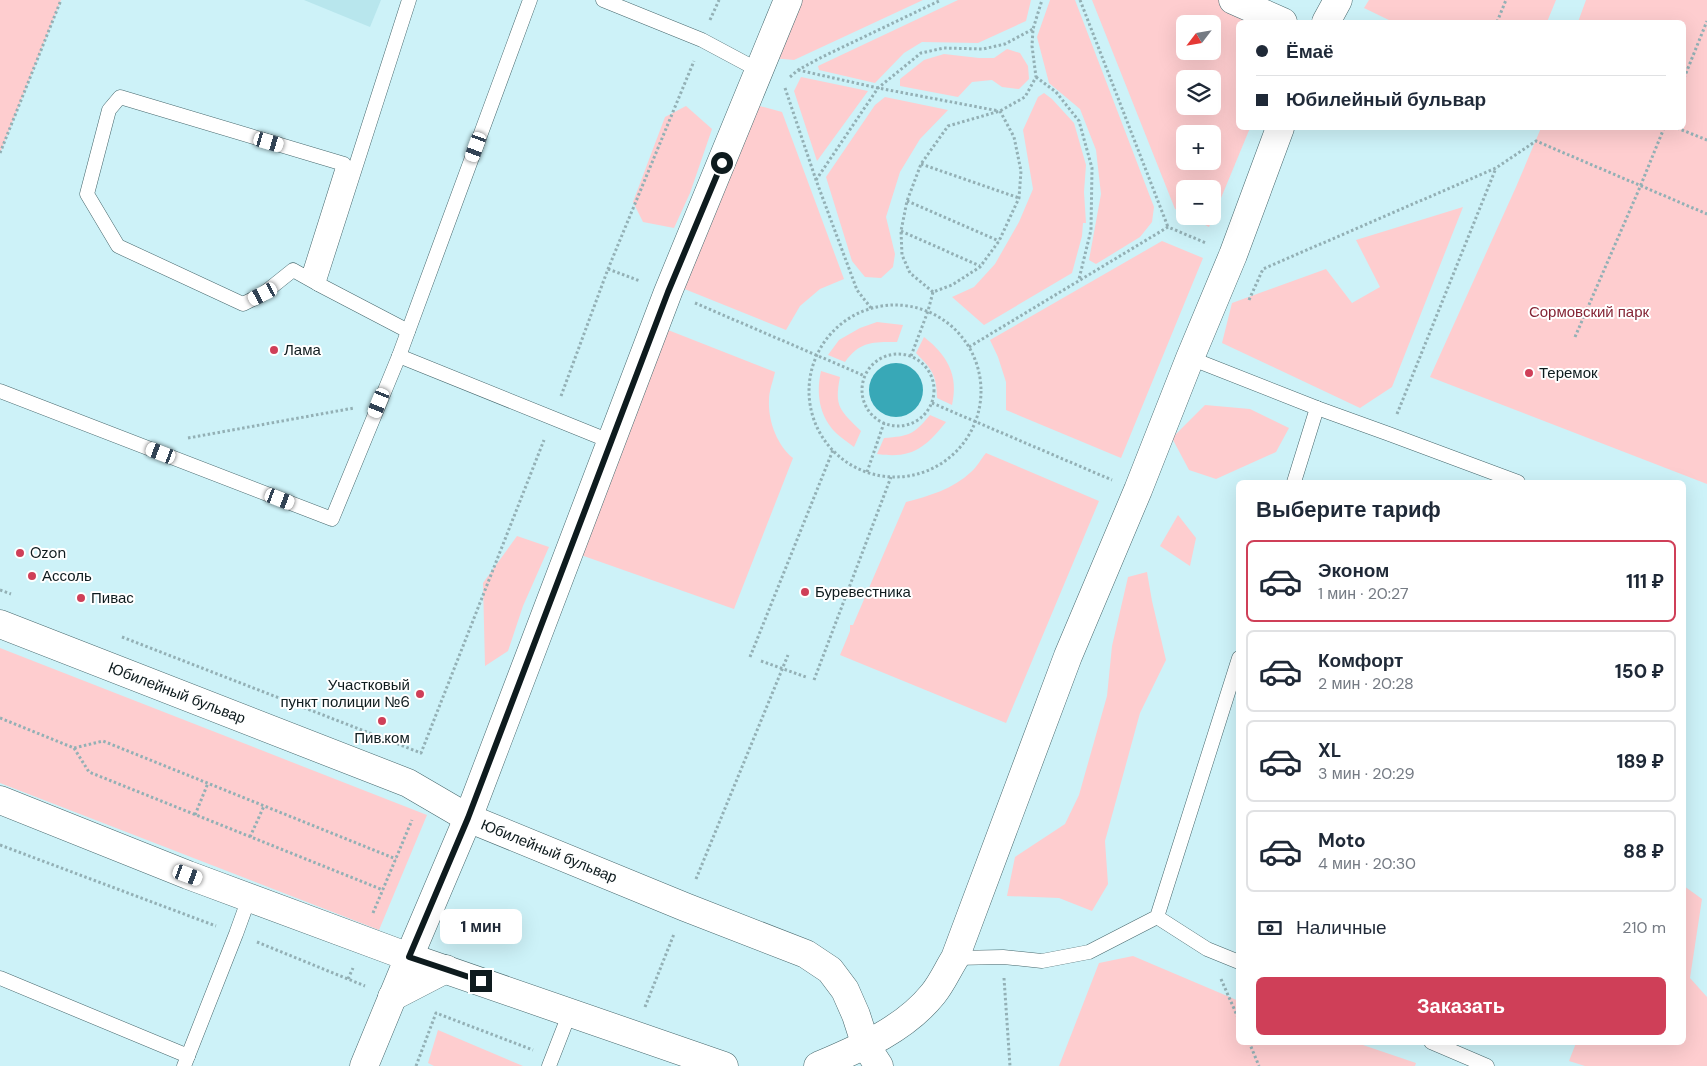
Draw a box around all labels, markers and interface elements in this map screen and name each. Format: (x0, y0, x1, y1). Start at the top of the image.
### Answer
north arrow (1176, 15, 1221, 60)
map controls (1176, 15, 1221, 225)
text: Ёмаё (1286, 39, 1334, 64)
button: layers (1176, 70, 1221, 115)
text: Юбилейный бульвар (1286, 87, 1486, 112)
button: + (1176, 125, 1221, 170)
car (463, 130, 488, 164)
car (252, 131, 285, 153)
route start (711, 152, 733, 174)
button: − (1176, 180, 1221, 225)
car (246, 281, 279, 307)
park label: Сормовский парк (1529, 302, 1650, 322)
place label: Лама (284, 340, 321, 360)
marker: Лама (268, 344, 280, 356)
place label: Теремок (1539, 363, 1598, 383)
marker: Теремок (1523, 367, 1535, 379)
car (366, 386, 391, 420)
car (144, 441, 177, 465)
car (263, 487, 296, 511)
text: Выберите тариф (1256, 495, 1441, 524)
place label: Ozon (30, 543, 66, 563)
marker: Ozon (14, 547, 26, 559)
text: Эконом (1318, 558, 1389, 583)
icon: car (1258, 559, 1303, 604)
place label: Ассоль (42, 566, 92, 586)
text: 111 ₽ (1626, 569, 1664, 594)
marker: Ассоль (26, 570, 38, 582)
place label: Буревестника (815, 582, 912, 602)
text: 1 мин · 20:27 (1318, 583, 1408, 604)
marker: Буревестника (799, 586, 811, 598)
place label: Пивас (91, 588, 134, 608)
marker: Пивас (75, 592, 87, 604)
text: Комфорт (1318, 648, 1403, 673)
icon: car (1258, 649, 1303, 694)
street label: Юбилейный бульвар (105, 658, 249, 728)
text: 150 ₽ (1615, 659, 1664, 684)
text: 2 мин · 20:28 (1318, 673, 1414, 694)
place label: Участковый пункт полиции №6 (280, 675, 410, 712)
marker: Участковый пункт полиции №6 (414, 688, 426, 700)
marker: Пив.ком (376, 715, 388, 727)
place label: Пив.ком (354, 728, 410, 748)
text: XL (1318, 738, 1341, 763)
icon: car (1258, 739, 1303, 784)
text: 189 ₽ (1616, 749, 1664, 774)
text: 3 мин · 20:29 (1318, 763, 1415, 784)
street label: Юбилейный бульвар (478, 814, 620, 888)
text: Moto (1318, 828, 1366, 853)
icon: car (1258, 829, 1303, 874)
text: 88 ₽ (1623, 839, 1664, 864)
text: 4 мин · 20:30 (1318, 853, 1416, 874)
car (171, 863, 204, 887)
callout: 1 мин (440, 908, 522, 944)
icon: cash (1256, 914, 1284, 942)
text: Наличные (1296, 915, 1387, 940)
text: 1 мин (461, 916, 501, 937)
text: 210 m (1622, 917, 1666, 938)
route end (470, 970, 492, 992)
button: Заказать (1256, 977, 1666, 1035)

